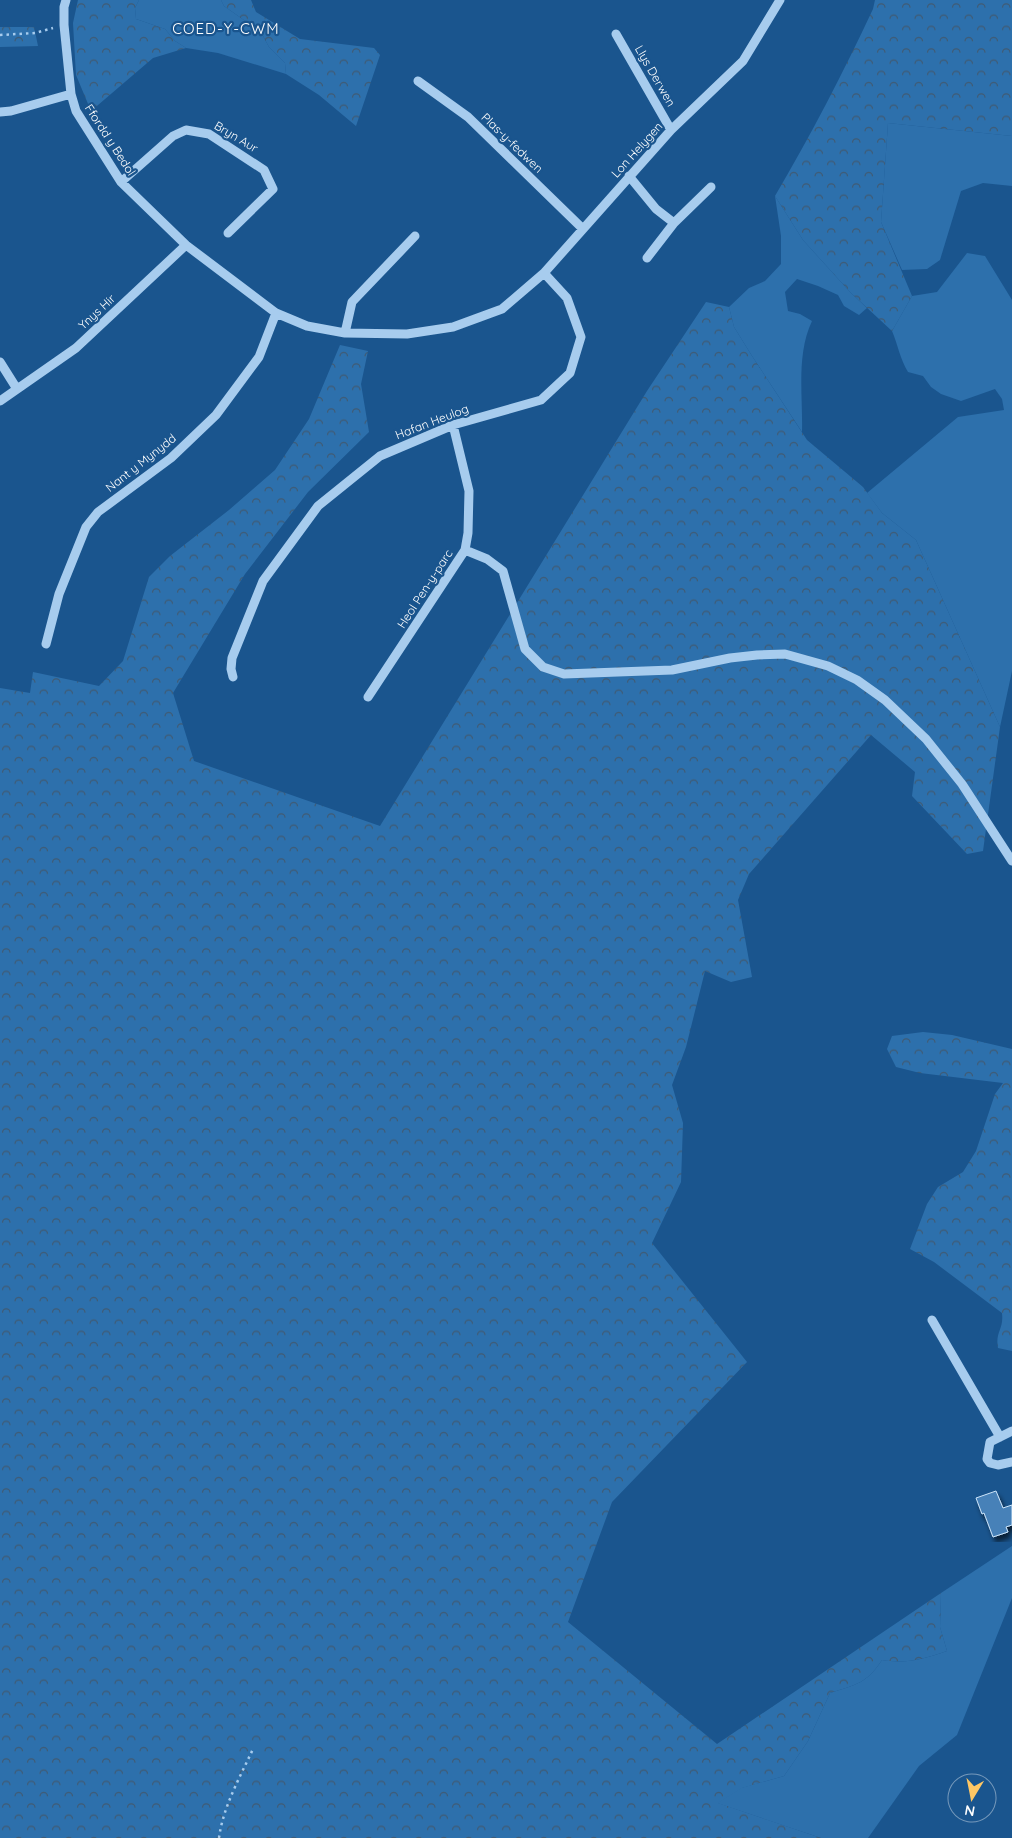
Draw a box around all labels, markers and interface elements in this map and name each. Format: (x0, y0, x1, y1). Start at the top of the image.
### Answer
district label: COED-Y-CWM (172, 19, 280, 38)
street label: Llys Derwen (632, 43, 679, 109)
street label: Ffordd y Bedol (82, 101, 139, 178)
street label: Plas-y-fedwen (478, 110, 546, 176)
street label: Bryn Aur (212, 118, 261, 156)
street label: Lon Helygen (608, 119, 665, 180)
street label: Ynys Hir (75, 291, 118, 332)
street label: Hafan Heulog (393, 401, 471, 442)
street label: Nant y Mynydd (102, 430, 179, 495)
street label: Heol Pen-y-parc (394, 547, 456, 631)
north arrow (947, 1773, 997, 1823)
text: N (963, 1801, 976, 1821)

